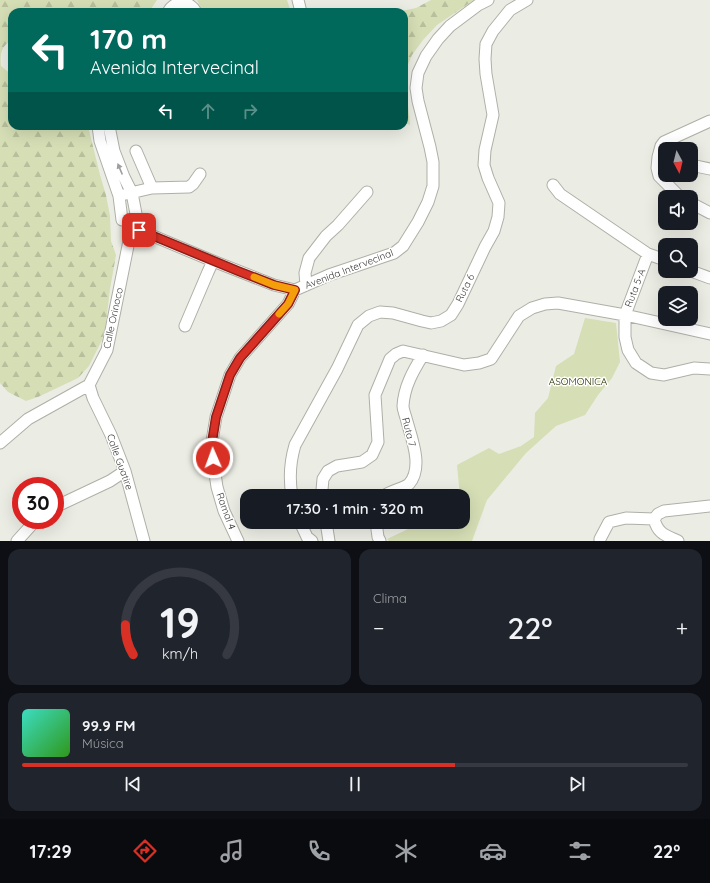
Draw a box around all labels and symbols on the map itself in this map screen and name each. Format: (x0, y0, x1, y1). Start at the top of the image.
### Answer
north arrow (658, 142, 698, 182)
one-way arrow (117, 163, 123, 175)
pin (122, 213, 156, 247)
street label: Avenida Intervecinal (303, 246, 395, 292)
street label: Ruta 5-A (622, 266, 648, 309)
street label: Ruta 6 (453, 271, 478, 304)
street label: Calle Orinoco (100, 286, 126, 350)
park label: ASOMONICA (549, 375, 608, 388)
street label: Ruta 7 (399, 416, 419, 448)
street label: Calle Guatire (104, 432, 136, 492)
position arrow (192, 437, 234, 479)
speed limit sign: 30 (12, 477, 64, 529)
street label: Ramal 4 (213, 491, 239, 531)

